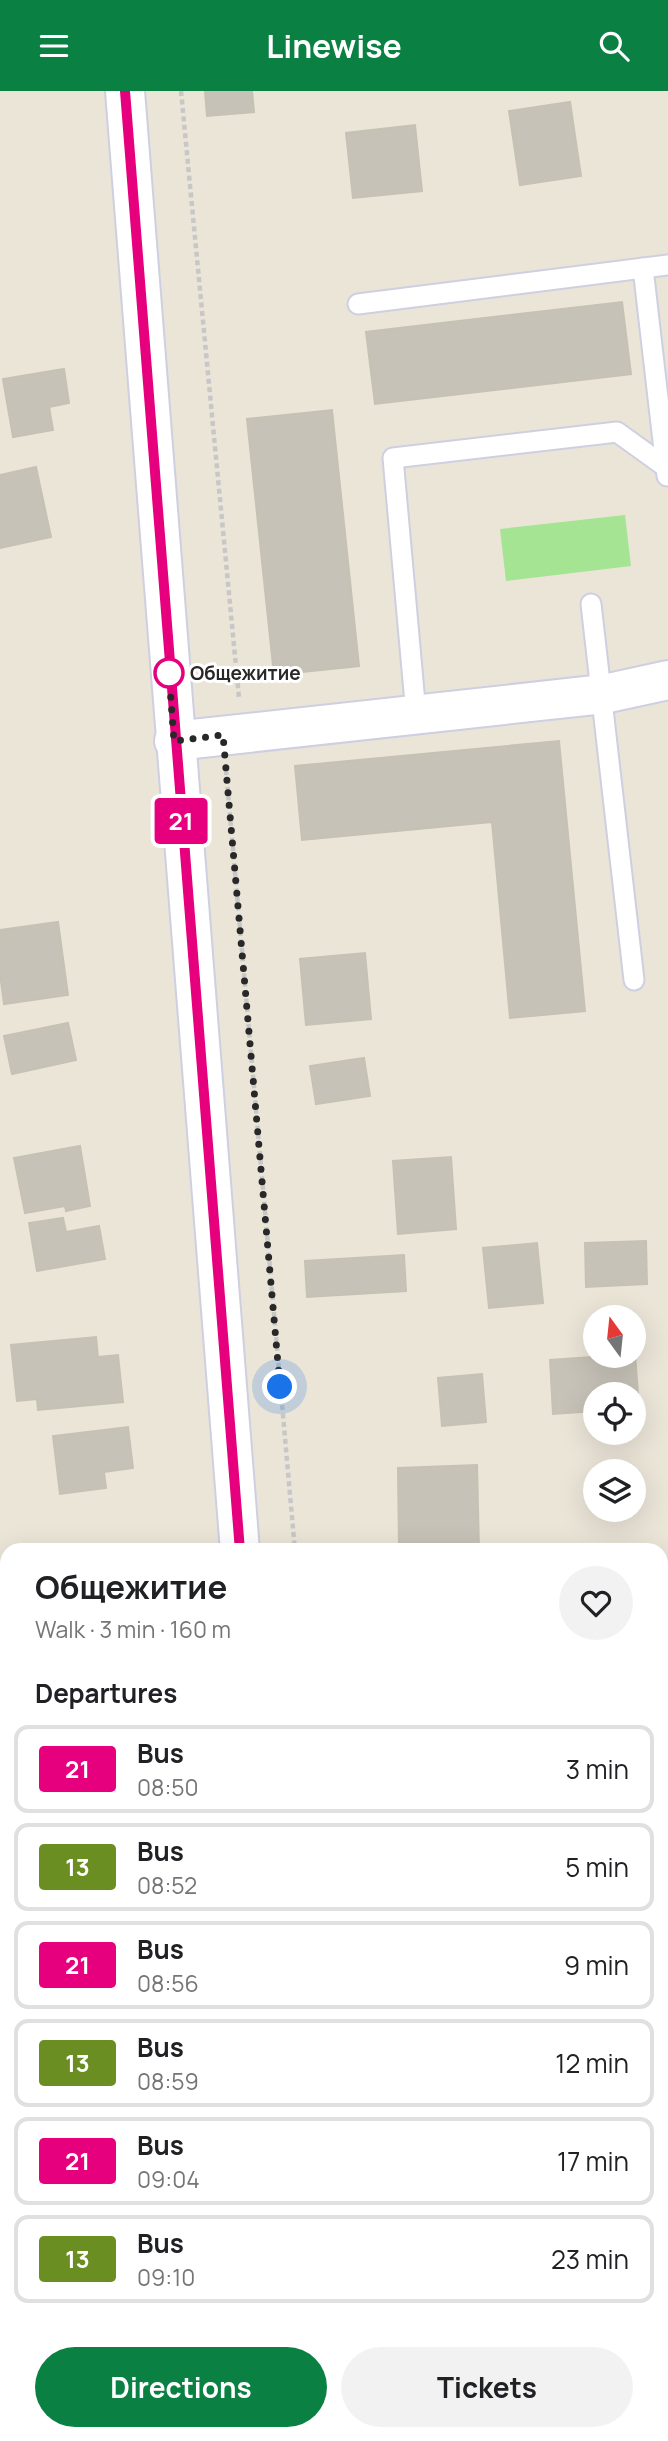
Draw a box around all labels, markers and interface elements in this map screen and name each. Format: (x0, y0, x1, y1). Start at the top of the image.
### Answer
text: Linewise (266, 24, 402, 68)
icon: menu (35, 27, 73, 65)
icon: search (595, 27, 633, 65)
marker: Общежитие (154, 658, 184, 688)
place label: Общежитие (190, 660, 301, 686)
line badge: 21 (150, 798, 212, 844)
text: 21 (169, 804, 193, 837)
north arrow (583, 1305, 646, 1369)
map controls (583, 1305, 646, 1522)
your location (262, 1369, 297, 1404)
button: locate (583, 1382, 646, 1445)
button: layers (583, 1459, 646, 1522)
text: Общежитие (35, 1564, 227, 1609)
button: heart (559, 1566, 633, 1640)
text: Walk · 3 min · 160 m (35, 1613, 231, 1645)
text: Departures (35, 1675, 177, 1711)
text: Bus (137, 1735, 184, 1771)
text: 3 min (566, 1751, 629, 1787)
text: 21 (65, 1752, 90, 1785)
text: 08:50 (137, 1771, 199, 1803)
text: Bus (137, 1833, 184, 1869)
text: 5 min (565, 1849, 629, 1885)
text: 13 (65, 1850, 90, 1883)
text: 08:52 (137, 1869, 197, 1901)
text: Bus (137, 1931, 184, 1967)
text: 9 min (564, 1947, 629, 1983)
text: 21 (65, 1948, 90, 1981)
text: 08:56 (137, 1967, 199, 1999)
text: Bus (137, 2029, 184, 2065)
text: 12 min (555, 2045, 629, 2081)
text: 13 (65, 2046, 90, 2079)
text: 08:59 (137, 2065, 199, 2097)
text: Bus (137, 2127, 184, 2163)
text: 17 min (557, 2143, 629, 2179)
text: 21 (65, 2144, 90, 2177)
text: 09:04 (137, 2163, 200, 2195)
text: Bus (137, 2225, 184, 2261)
text: 23 min (551, 2241, 629, 2277)
text: 13 (65, 2242, 90, 2275)
text: 09:10 (137, 2261, 195, 2293)
button: Directions (35, 2347, 327, 2427)
button: Tickets (341, 2347, 633, 2427)

